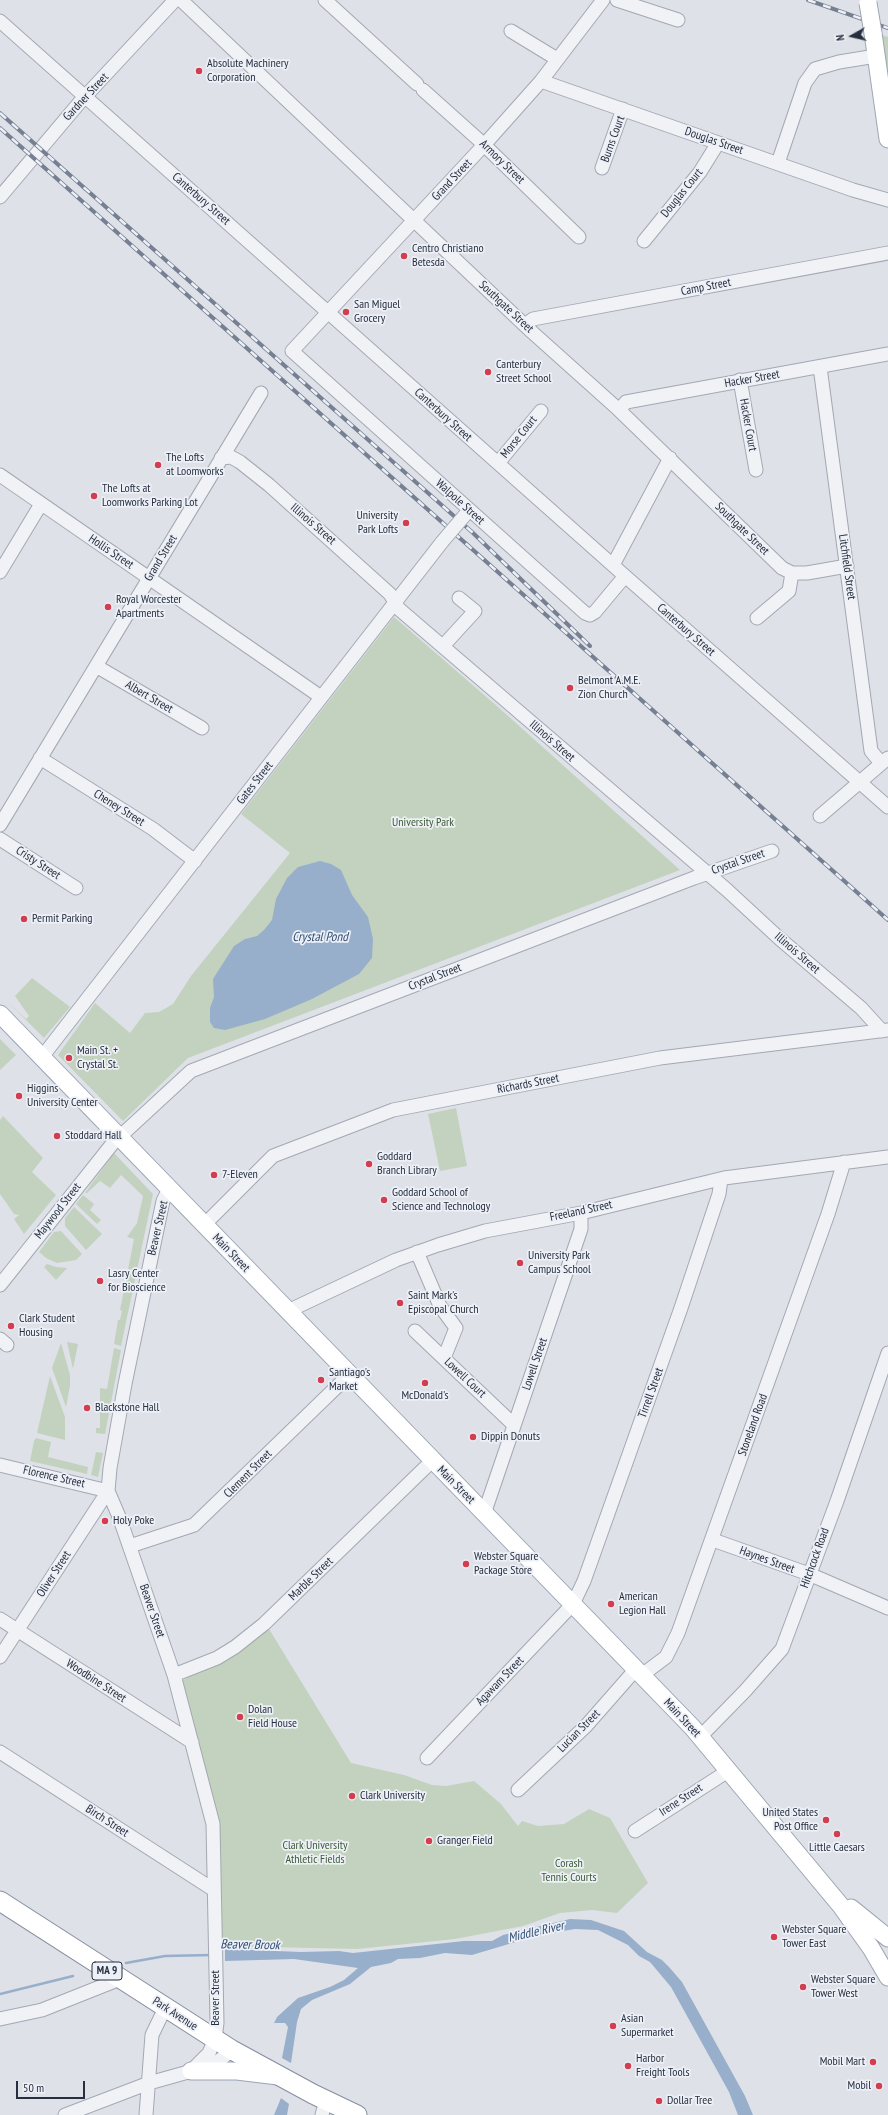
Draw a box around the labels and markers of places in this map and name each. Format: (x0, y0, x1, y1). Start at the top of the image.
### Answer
place label: Absolute Machinery Corporation (207, 57, 288, 85)
marker: Absolute Machinery Corporation (194, 66, 204, 76)
place label: Centro Christiano Betesda (412, 242, 484, 270)
marker: Centro Christiano Betesda (399, 251, 409, 261)
place label: San Miguel Grocery (354, 298, 400, 326)
marker: San Miguel Grocery (341, 307, 351, 317)
place label: Canterbury Street School (496, 358, 551, 386)
marker: Canterbury Street School (483, 367, 493, 377)
place label: The Lofts at Loomworks (166, 451, 223, 479)
marker: The Lofts at Loomworks (153, 460, 163, 470)
place label: The Lofts at Loomworks Parking Lot (102, 482, 198, 510)
marker: The Lofts at Loomworks Parking Lot (89, 491, 99, 501)
place label: University Park Lofts (357, 509, 398, 537)
marker: University Park Lofts (401, 518, 411, 528)
place label: Royal Worcester Apartments (116, 593, 182, 621)
marker: Royal Worcester Apartments (103, 602, 113, 612)
place label: Belmont A.M.E. Zion Church (578, 674, 641, 702)
marker: Belmont A.M.E. Zion Church (565, 683, 575, 693)
place label: Permit Parking (32, 912, 92, 926)
marker: Permit Parking (19, 914, 29, 924)
place label: Main St. + Crystal St. (77, 1044, 118, 1072)
marker: Main St. + Crystal St. (64, 1053, 74, 1063)
place label: Higgins University Center (27, 1082, 98, 1110)
marker: Higgins University Center (14, 1091, 24, 1101)
place label: Stoddard Hall (65, 1129, 122, 1143)
marker: Stoddard Hall (52, 1131, 62, 1141)
place label: Goddard Branch Library (377, 1150, 437, 1178)
marker: Goddard Branch Library (364, 1159, 374, 1169)
place label: 7-Eleven (222, 1168, 258, 1182)
marker: 7-Eleven (209, 1170, 219, 1180)
place label: Goddard School of Science and Technology (392, 1186, 490, 1214)
marker: Goddard School of Science and Technology (379, 1195, 389, 1205)
place label: University Park Campus School (528, 1249, 591, 1277)
marker: University Park Campus School (515, 1258, 525, 1268)
place label: Lasry Center for Bioscience (108, 1267, 166, 1295)
marker: Lasry Center for Bioscience (95, 1276, 105, 1286)
place label: Saint Mark's Episcopal Church (408, 1289, 478, 1317)
marker: Saint Mark's Episcopal Church (395, 1298, 405, 1308)
place label: Clark Student Housing (19, 1312, 75, 1340)
marker: Clark Student Housing (6, 1321, 16, 1331)
place label: Santiago's Market (329, 1366, 370, 1394)
marker: Santiago's Market (316, 1375, 326, 1385)
marker: McDonald's (420, 1378, 430, 1388)
place label: McDonald's (401, 1389, 449, 1403)
place label: Blackstone Hall (95, 1401, 159, 1415)
marker: Blackstone Hall (82, 1403, 92, 1413)
place label: Dippin Donuts (481, 1430, 540, 1444)
marker: Dippin Donuts (468, 1432, 478, 1442)
place label: Holy Poke (113, 1514, 154, 1528)
marker: Holy Poke (100, 1516, 110, 1526)
place label: Webster Square Package Store (474, 1550, 538, 1578)
marker: Webster Square Package Store (461, 1559, 471, 1569)
place label: American Legion Hall (619, 1590, 666, 1618)
marker: American Legion Hall (606, 1599, 616, 1609)
place label: Dolan Field House (248, 1703, 297, 1731)
marker: Dolan Field House (235, 1712, 245, 1722)
place label: Clark University (360, 1789, 425, 1803)
marker: Clark University (347, 1791, 357, 1801)
place label: United States Post Office (763, 1806, 818, 1834)
marker: United States Post Office (821, 1815, 831, 1825)
marker: Little Caesars (832, 1829, 842, 1839)
place label: Granger Field (437, 1834, 493, 1848)
marker: Granger Field (424, 1836, 434, 1846)
place label: Little Caesars (809, 1841, 865, 1855)
place label: Webster Square Tower East (782, 1923, 846, 1951)
marker: Webster Square Tower East (769, 1932, 779, 1942)
place label: Webster Square Tower West (811, 1973, 875, 2001)
marker: Webster Square Tower West (798, 1982, 808, 1992)
place label: Asian Supermarket (621, 2012, 673, 2040)
marker: Asian Supermarket (608, 2021, 618, 2031)
place label: Harbor Freight Tools (636, 2052, 689, 2080)
place label: Mobil Mart (820, 2055, 865, 2069)
marker: Mobil Mart (868, 2057, 878, 2067)
marker: Harbor Freight Tools (623, 2061, 633, 2071)
place label: Mobil (848, 2079, 871, 2093)
marker: Mobil (874, 2081, 884, 2091)
place label: Dollar Tree (667, 2094, 712, 2108)
marker: Dollar Tree (654, 2096, 664, 2106)

